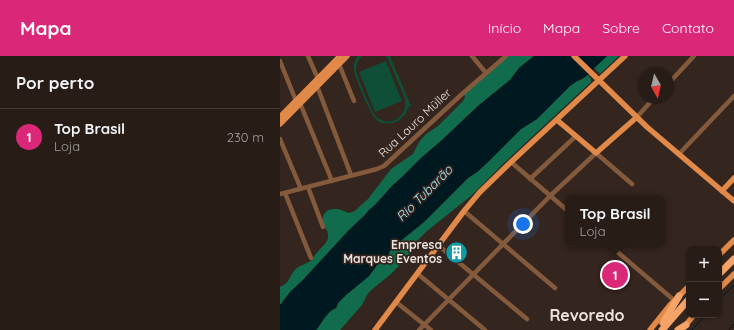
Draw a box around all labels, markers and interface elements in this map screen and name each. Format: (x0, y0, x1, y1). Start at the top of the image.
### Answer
text: Mapa (20, 16, 71, 40)
text: Início (488, 19, 521, 37)
text: Mapa (543, 19, 580, 37)
text: Sobre (602, 19, 640, 37)
text: Contato (662, 19, 714, 37)
north arrow (638, 68, 674, 104)
text: Por perto (16, 72, 94, 93)
street label: Rua Lauro Müller (375, 85, 454, 160)
text: Top Brasil (54, 119, 125, 138)
text: 1 (26, 129, 32, 145)
text: 230 m (227, 129, 264, 145)
text: Loja (54, 138, 80, 154)
water label: Rio Tubarão (393, 161, 456, 224)
popup (565, 195, 665, 247)
text: Top Brasil (580, 204, 650, 223)
your location (513, 214, 533, 234)
text: Loja (580, 223, 606, 239)
place label: Empresa Marques Eventos (343, 237, 442, 266)
building icon: Empresa Marques Eventos (444, 239, 470, 265)
map controls (686, 246, 722, 318)
button: + (686, 246, 722, 282)
pin: 1 (602, 260, 628, 290)
button: − (686, 282, 722, 318)
district label: Revoredo (549, 305, 625, 325)

